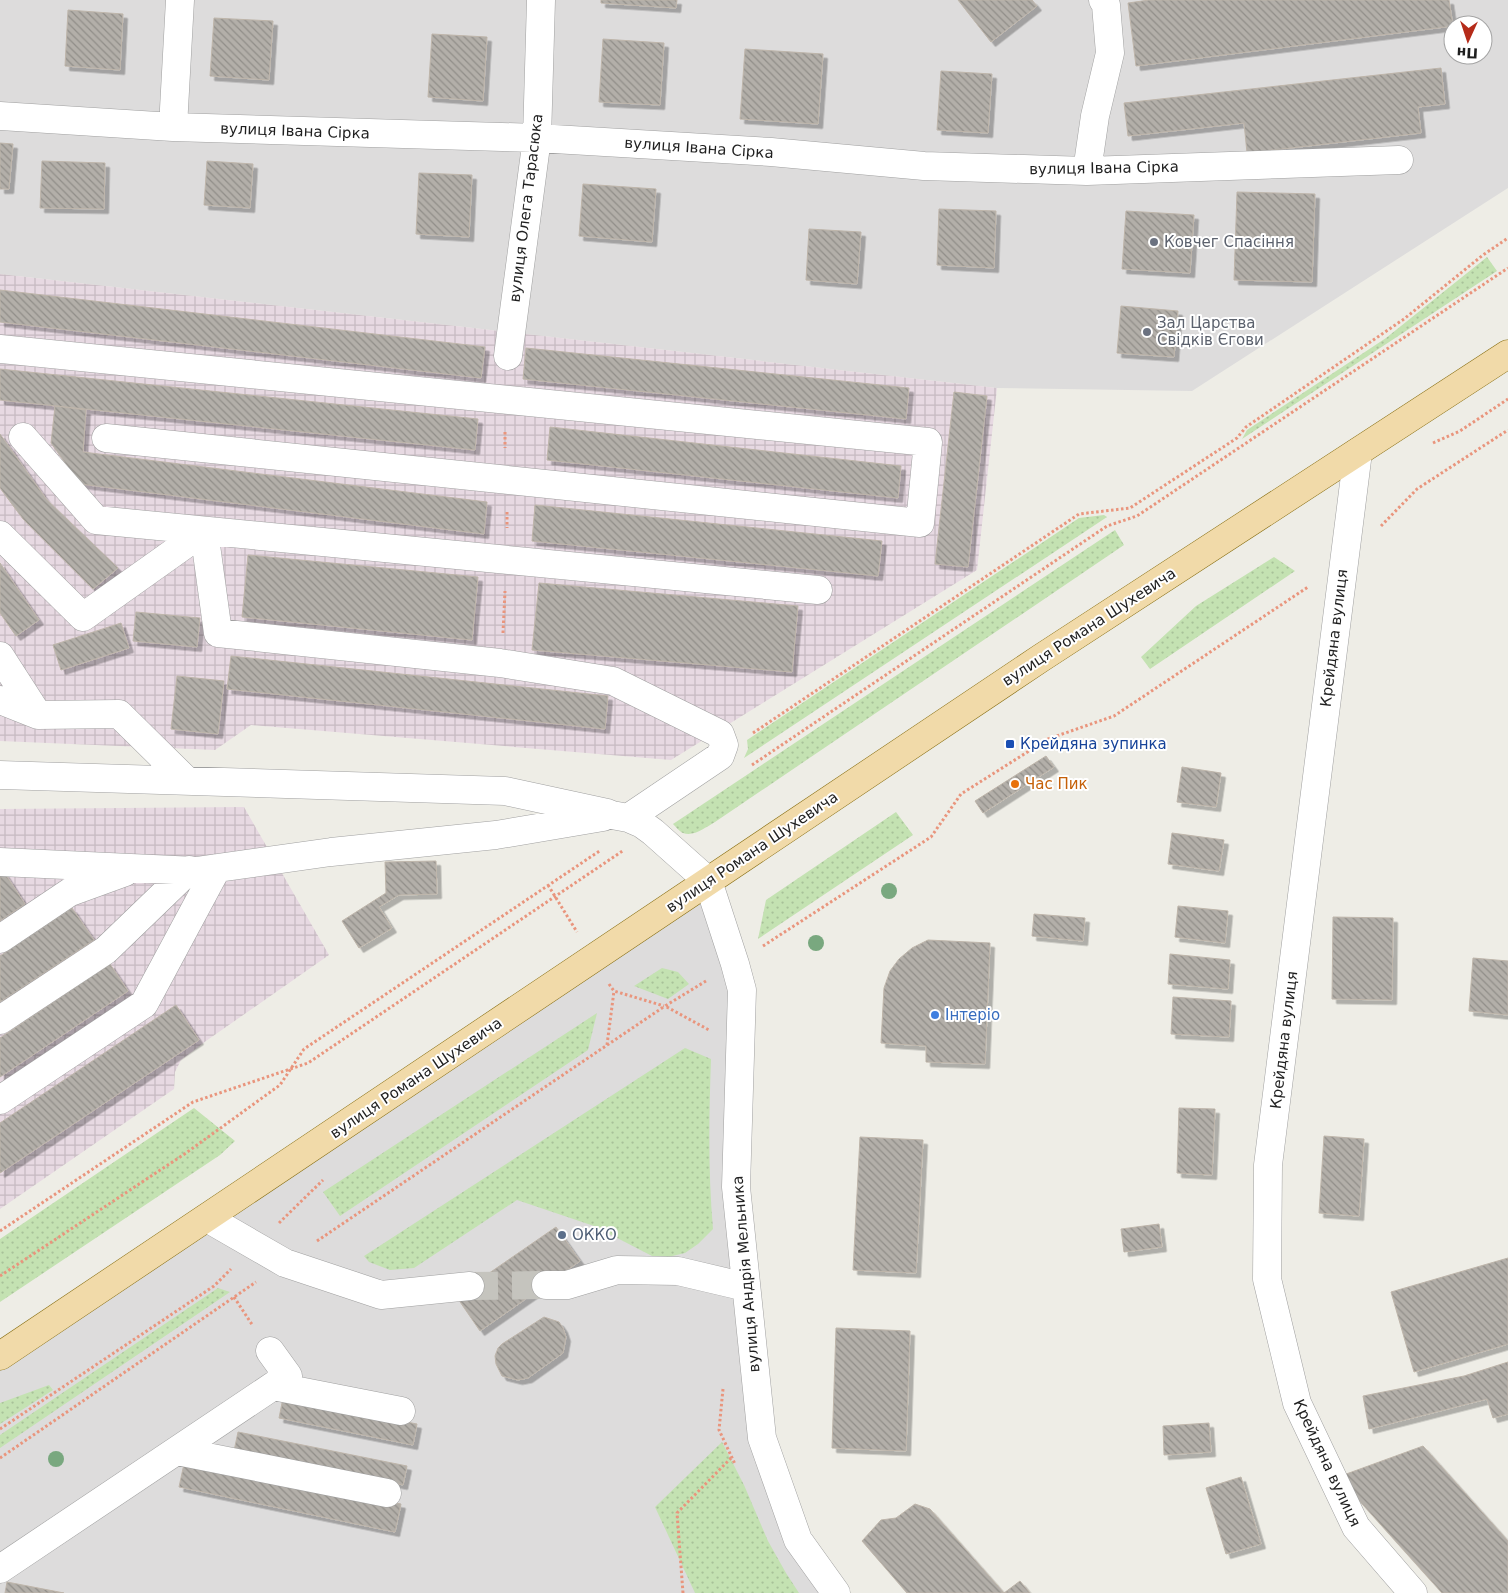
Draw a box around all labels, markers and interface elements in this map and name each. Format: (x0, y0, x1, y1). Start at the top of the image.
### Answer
north arrow (1443, 15, 1493, 65)
text: Пн (1456, 44, 1478, 62)
street label: вулиця Олега Тарасюка (506, 113, 546, 303)
street label: вулиця Івана Сірка (220, 119, 370, 143)
street label: вулиця Івана Сірка (624, 134, 774, 162)
street label: вулиця Івана Сірка (1029, 158, 1179, 178)
place label: Ковчег Спасіння (1164, 233, 1294, 251)
marker: Ковчег Спасіння (1148, 236, 1160, 248)
place label: Зал Царства Свідків Єгови (1157, 314, 1264, 349)
marker: Зал Царства Свідків Єгови (1141, 326, 1153, 338)
street label: вулиця Романа Шухевича (999, 564, 1179, 690)
street label: Крейдяна вулиця (1317, 568, 1351, 708)
place label: Крейдяна зупинка (1020, 735, 1167, 753)
marker: Крейдяна зупинка (1004, 738, 1016, 750)
place label: Час Пик (1025, 775, 1088, 793)
marker: Час Пик (1009, 778, 1021, 790)
street label: вулиця Романа Шухевича (663, 788, 841, 916)
street label: Крейдяна вулиця (1267, 970, 1301, 1110)
place label: Інтеріо (945, 1006, 1000, 1024)
marker: Інтеріо (929, 1009, 941, 1021)
street label: вулиця Романа Шухевича (327, 1014, 505, 1142)
street label: вулиця Андрія Мельника (728, 1175, 764, 1373)
place label: ОККО (572, 1226, 617, 1244)
marker: ОККО (556, 1229, 568, 1241)
street label: Крейдяна вулиця (1290, 1396, 1364, 1530)

